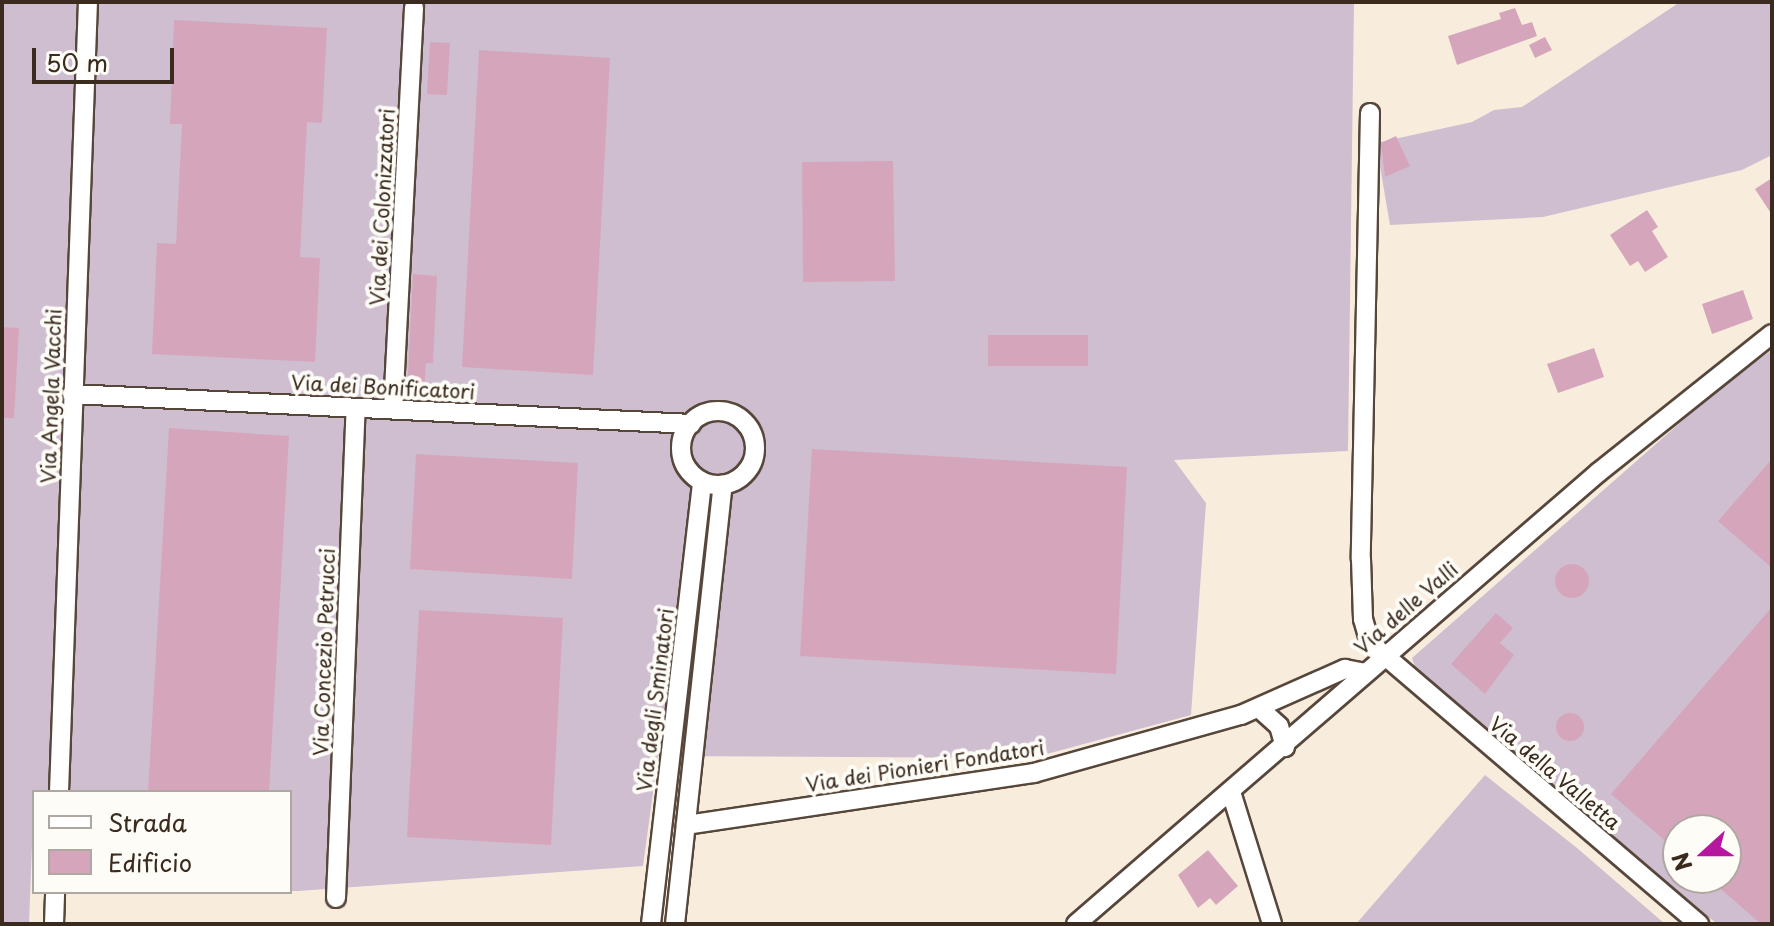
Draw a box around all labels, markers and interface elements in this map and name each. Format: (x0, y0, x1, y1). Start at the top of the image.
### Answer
scale bar (36, 32, 178, 82)
text: 50 m (46, 44, 108, 80)
street label: Via dei Colonizzatori (365, 108, 399, 306)
street label: Via Angela Vacchi (36, 309, 66, 483)
street label: Via dei Bonificatori (290, 370, 476, 404)
street label: Via Concezio Petrucci (308, 548, 340, 756)
street label: Via delle Valli (1349, 557, 1463, 659)
street label: Via degli Sminatori (632, 607, 678, 793)
street label: Via della Valletta (1485, 711, 1625, 835)
street label: Via dei Pionieri Fondatori (804, 735, 1046, 797)
legend (32, 790, 292, 894)
text: Strada (108, 804, 187, 840)
north arrow (1662, 814, 1742, 894)
text: Edificio (108, 844, 192, 880)
text: N (1662, 848, 1700, 876)

